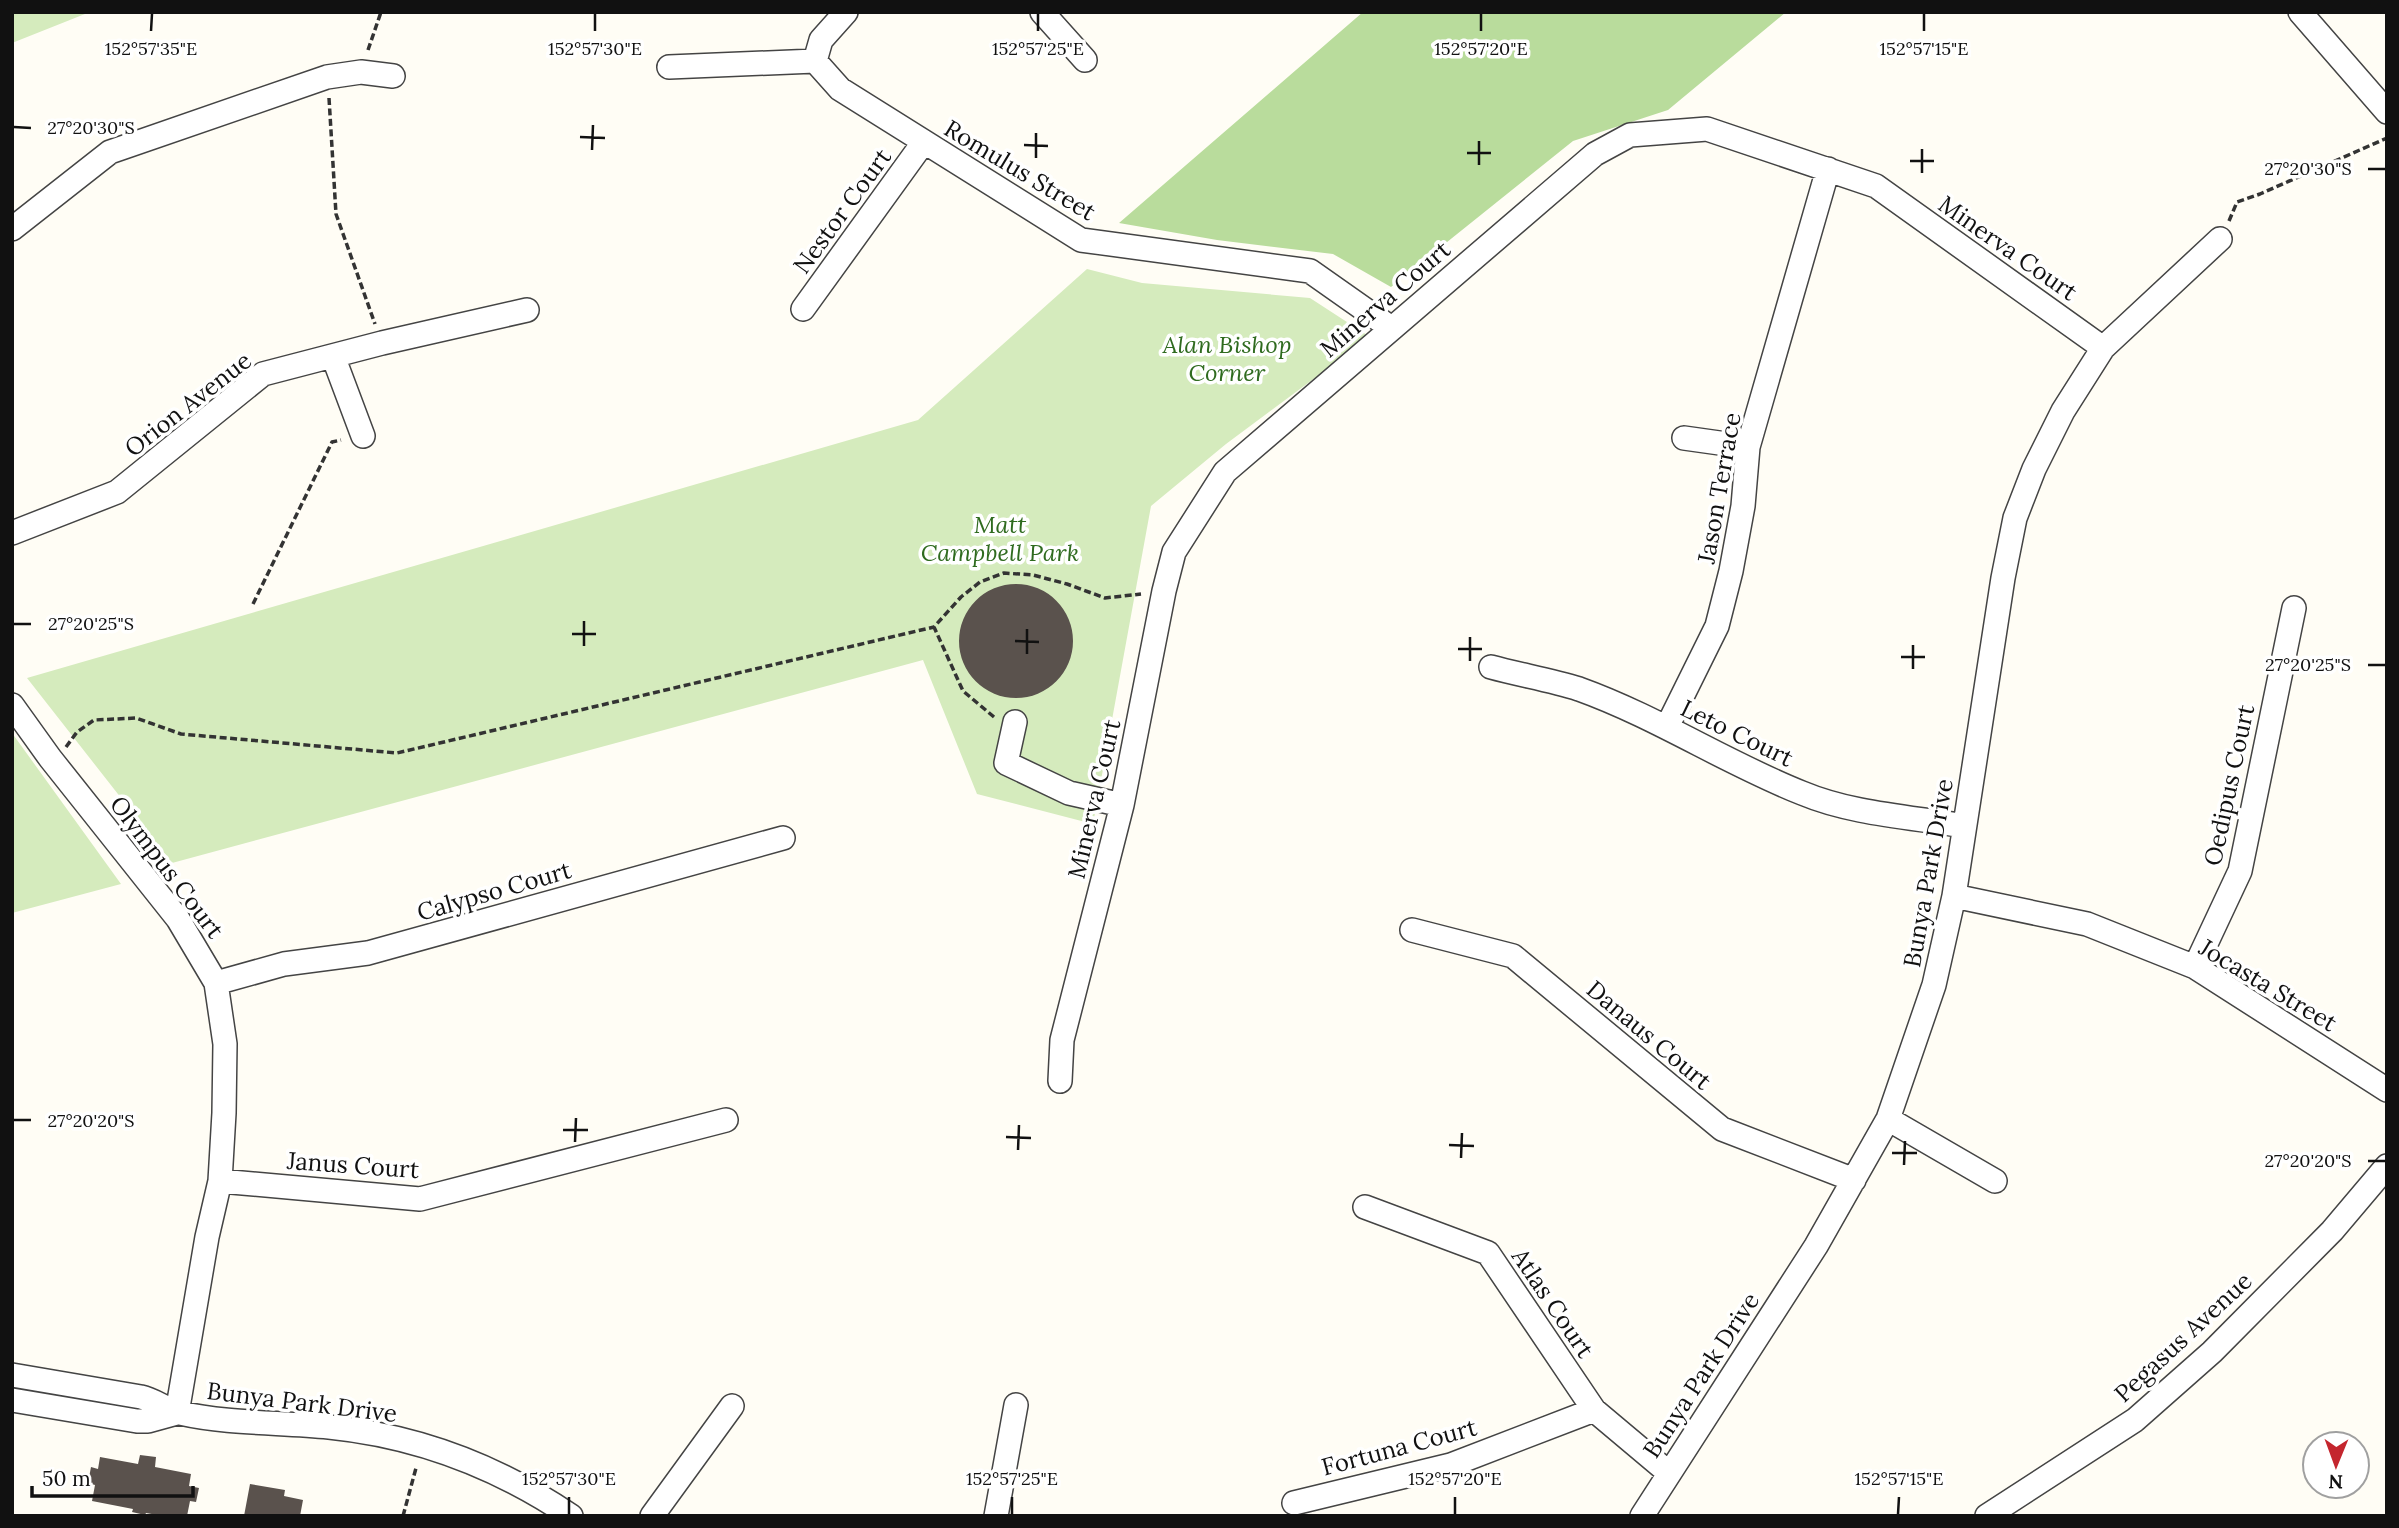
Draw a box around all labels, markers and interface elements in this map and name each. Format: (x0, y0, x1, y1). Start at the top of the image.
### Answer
text: 152°57'35"E (105, 37, 197, 60)
text: 152°57'30"E (548, 37, 642, 60)
text: 152°57'25"E (992, 37, 1084, 60)
text: 152°57'20"E (1434, 37, 1528, 60)
text: 152°57'15"E (1880, 37, 1968, 60)
street label: Romulus Street (939, 113, 1102, 228)
text: 27°20'30"S (47, 116, 135, 139)
street label: Nestor Court (786, 142, 898, 280)
text: 27°20'30"S (2264, 157, 2352, 180)
street label: Minerva Court (1933, 189, 2084, 308)
street label: Minerva Court (1314, 234, 1457, 364)
park label: Alan Bishop Corner (1162, 329, 1291, 388)
street label: Orion Avenue (118, 345, 258, 463)
street label: Jason Terrace (1690, 410, 1748, 567)
park label: Matt Campbell Park (921, 509, 1079, 568)
text: 27°20'25"S (48, 612, 134, 635)
text: 27°20'25"S (2265, 653, 2351, 676)
street label: Leto Court (1676, 692, 1799, 774)
street label: Oedipus Court (2197, 701, 2261, 868)
street label: Minerva Court (1061, 716, 1128, 882)
street label: Bunya Park Drive (1896, 776, 1960, 970)
street label: Olympus Court (103, 790, 231, 945)
street label: Calypso Court (413, 854, 575, 928)
street label: Jocasta Street (2193, 931, 2343, 1039)
street label: Danaus Court (1580, 974, 1718, 1097)
text: 27°20'20"S (47, 1109, 135, 1132)
street label: Janus Court (285, 1145, 421, 1185)
text: 27°20'20"S (2264, 1149, 2352, 1172)
street label: Atlas Court (1505, 1241, 1601, 1364)
street label: Pegasus Avenue (2108, 1265, 2258, 1409)
street label: Bunya Park Drive (1636, 1286, 1766, 1464)
street label: Bunya Park Drive (205, 1375, 399, 1429)
street label: Fortuna Court (1318, 1411, 1481, 1483)
north arrow (2301, 1430, 2371, 1500)
scale bar (32, 1454, 192, 1498)
text: 50 m (42, 1465, 91, 1492)
text: 152°57'30"E (522, 1467, 616, 1490)
text: 152°57'25"E (966, 1467, 1058, 1490)
text: 152°57'20"E (1408, 1467, 1502, 1490)
text: 152°57'15"E (1855, 1467, 1943, 1490)
text: N (2328, 1470, 2343, 1494)

